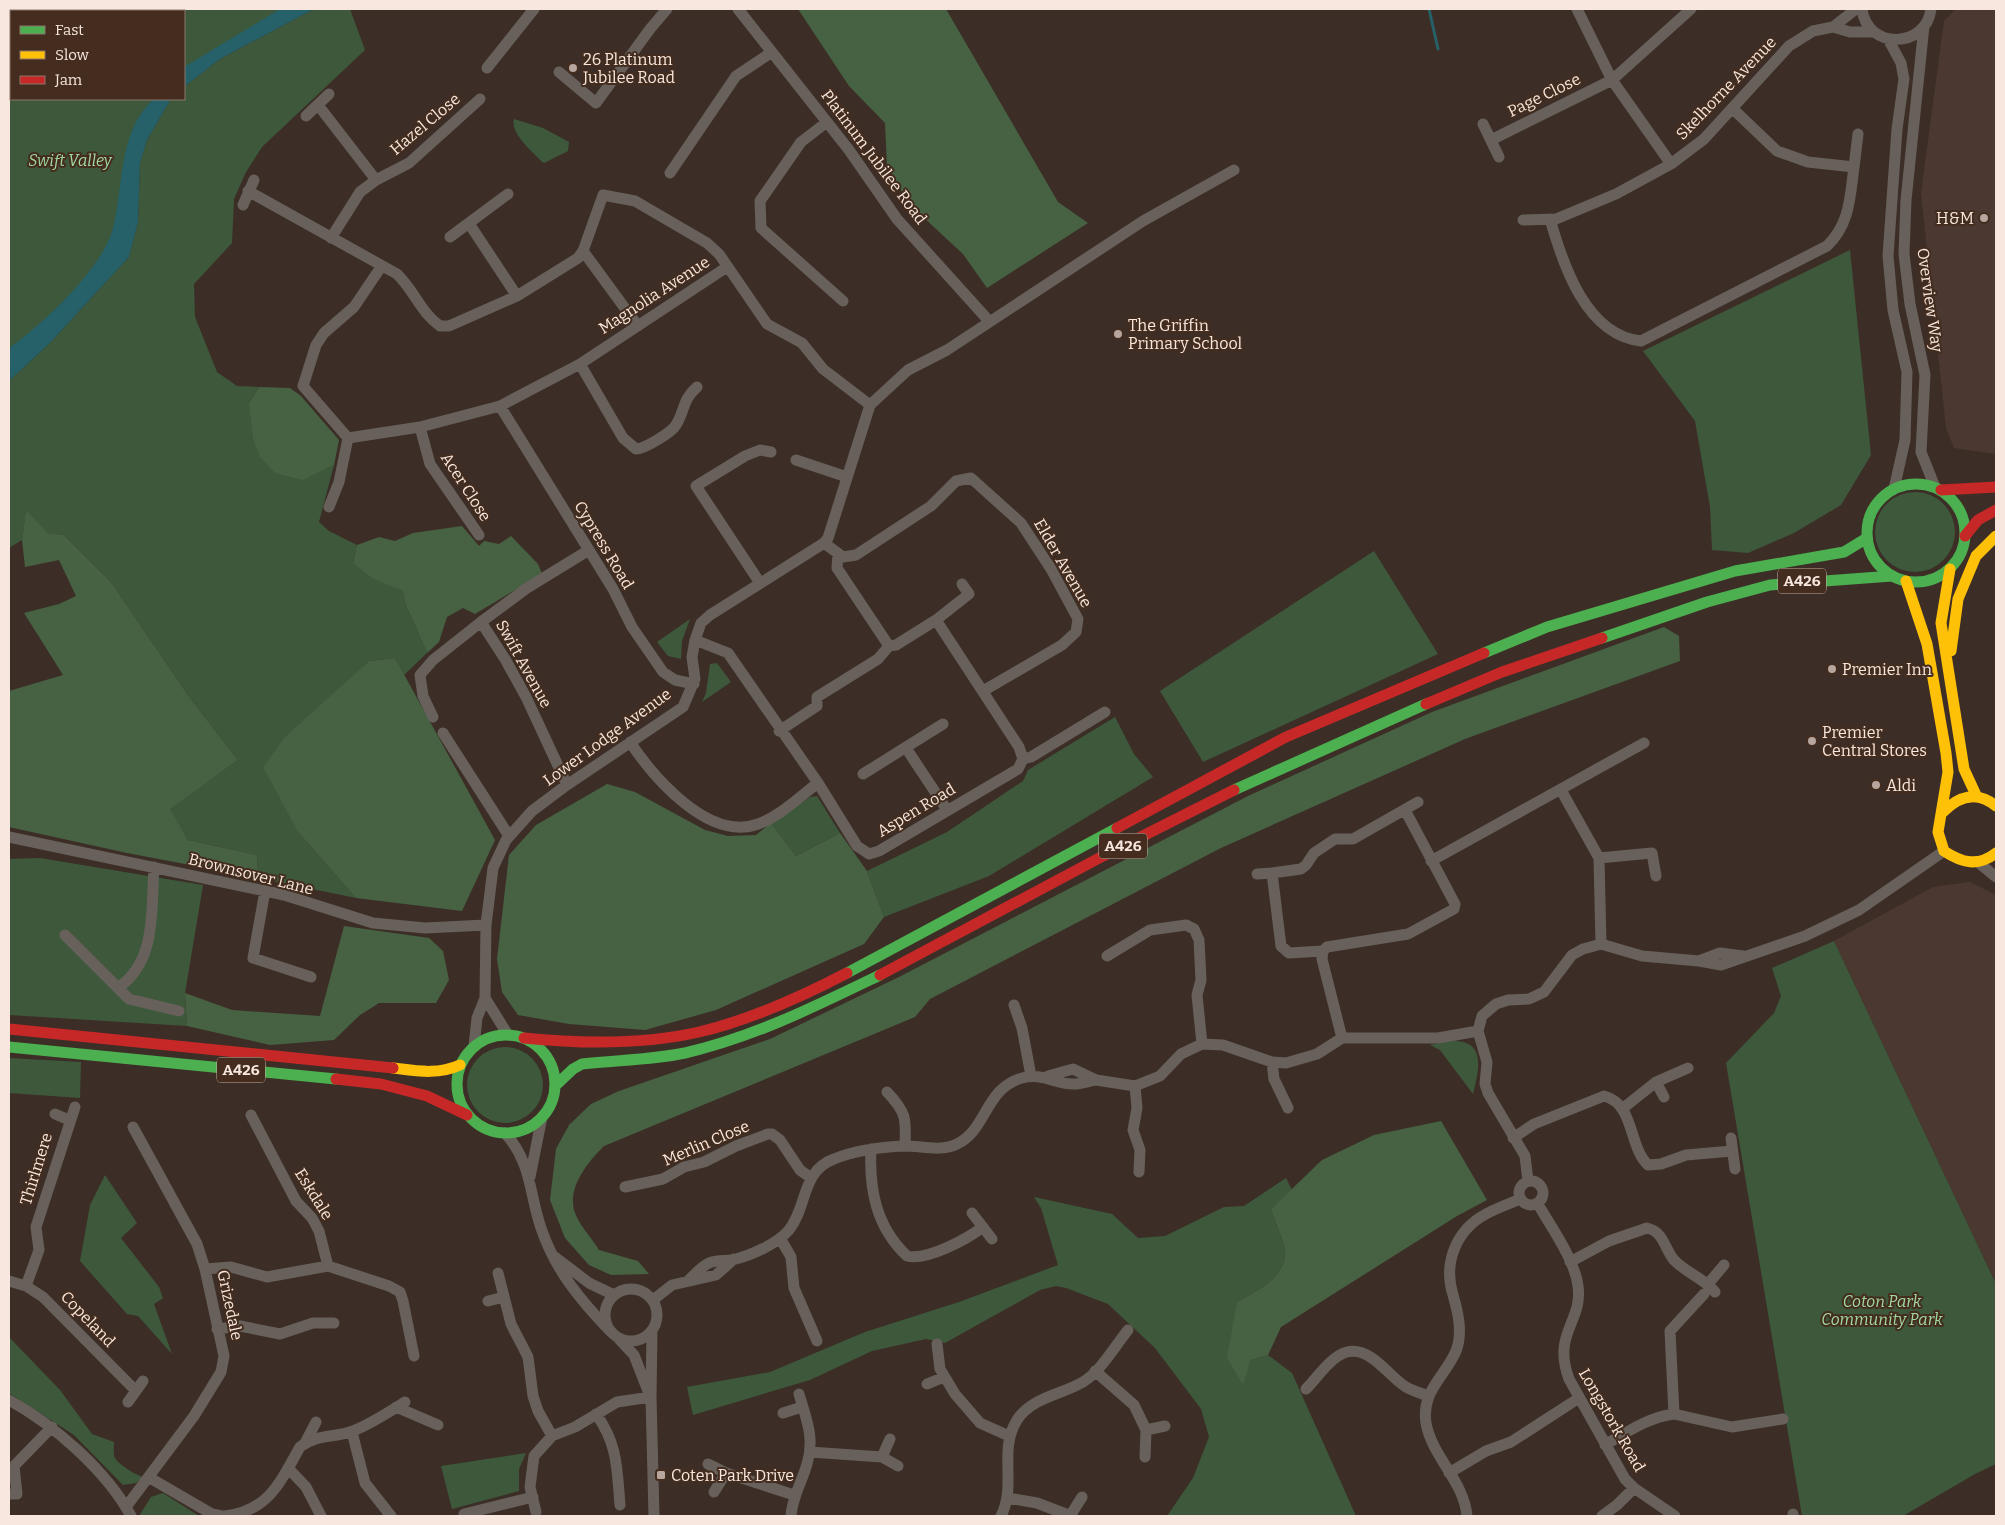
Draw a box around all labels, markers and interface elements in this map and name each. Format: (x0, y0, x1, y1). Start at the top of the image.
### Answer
legend (10, 10, 185, 100)
text: Fast (55, 21, 84, 39)
street label: Skelhorne Avenue (1672, 33, 1780, 143)
text: Slow (55, 46, 90, 64)
place label: 26 Platinum Jubilee Road (582, 50, 675, 87)
marker: 26 Platinum Jubilee Road (567, 62, 579, 74)
street label: Page Close (1504, 69, 1584, 121)
text: Jam (54, 71, 83, 89)
street label: Platinum Jubilee Road (817, 86, 931, 228)
street label: Hazel Close (386, 89, 464, 159)
park label: Swift Valley (28, 151, 113, 170)
place label: H&M (1936, 209, 1974, 228)
marker: H&M (1978, 212, 1990, 224)
street label: Overview Way (1913, 247, 1947, 354)
street label: Magnolia Avenue (595, 252, 713, 338)
place label: The Griffin Primary School (1128, 316, 1243, 353)
marker: The Griffin Primary School (1112, 328, 1124, 340)
street label: Acer Close (437, 449, 495, 525)
street label: Cypress Road (570, 497, 638, 593)
street label: Elder Avenue (1030, 515, 1096, 611)
road number: A426 (1778, 568, 1826, 594)
street label: Swift Avenue (492, 617, 556, 711)
place label: Premier Inn (1842, 660, 1932, 679)
marker: Premier Inn (1826, 663, 1838, 675)
street label: Lower Lodge Avenue (539, 684, 675, 790)
place label: Premier Central Stores (1822, 723, 1927, 760)
marker: Premier Central Stores (1806, 735, 1818, 747)
place label: Aldi (1886, 776, 1916, 795)
street label: Aspen Road (873, 779, 959, 841)
marker: Aldi (1870, 779, 1882, 791)
road number: A426 (1099, 834, 1147, 858)
street label: Brownsover Lane (186, 849, 316, 899)
road number: A426 (217, 1058, 265, 1082)
street label: Merlin Close (660, 1116, 752, 1170)
street label: Thirlmere (16, 1130, 56, 1208)
street label: Eskdale (291, 1165, 337, 1223)
street label: Grizedale (213, 1268, 247, 1342)
street label: Copeland (57, 1287, 120, 1351)
park label: Coton Park Community Park (1821, 1292, 1943, 1329)
street label: Longstork Road (1575, 1365, 1649, 1475)
place label: Coten Park Drive (671, 1466, 794, 1485)
marker: Coten Park Drive (655, 1469, 667, 1481)

